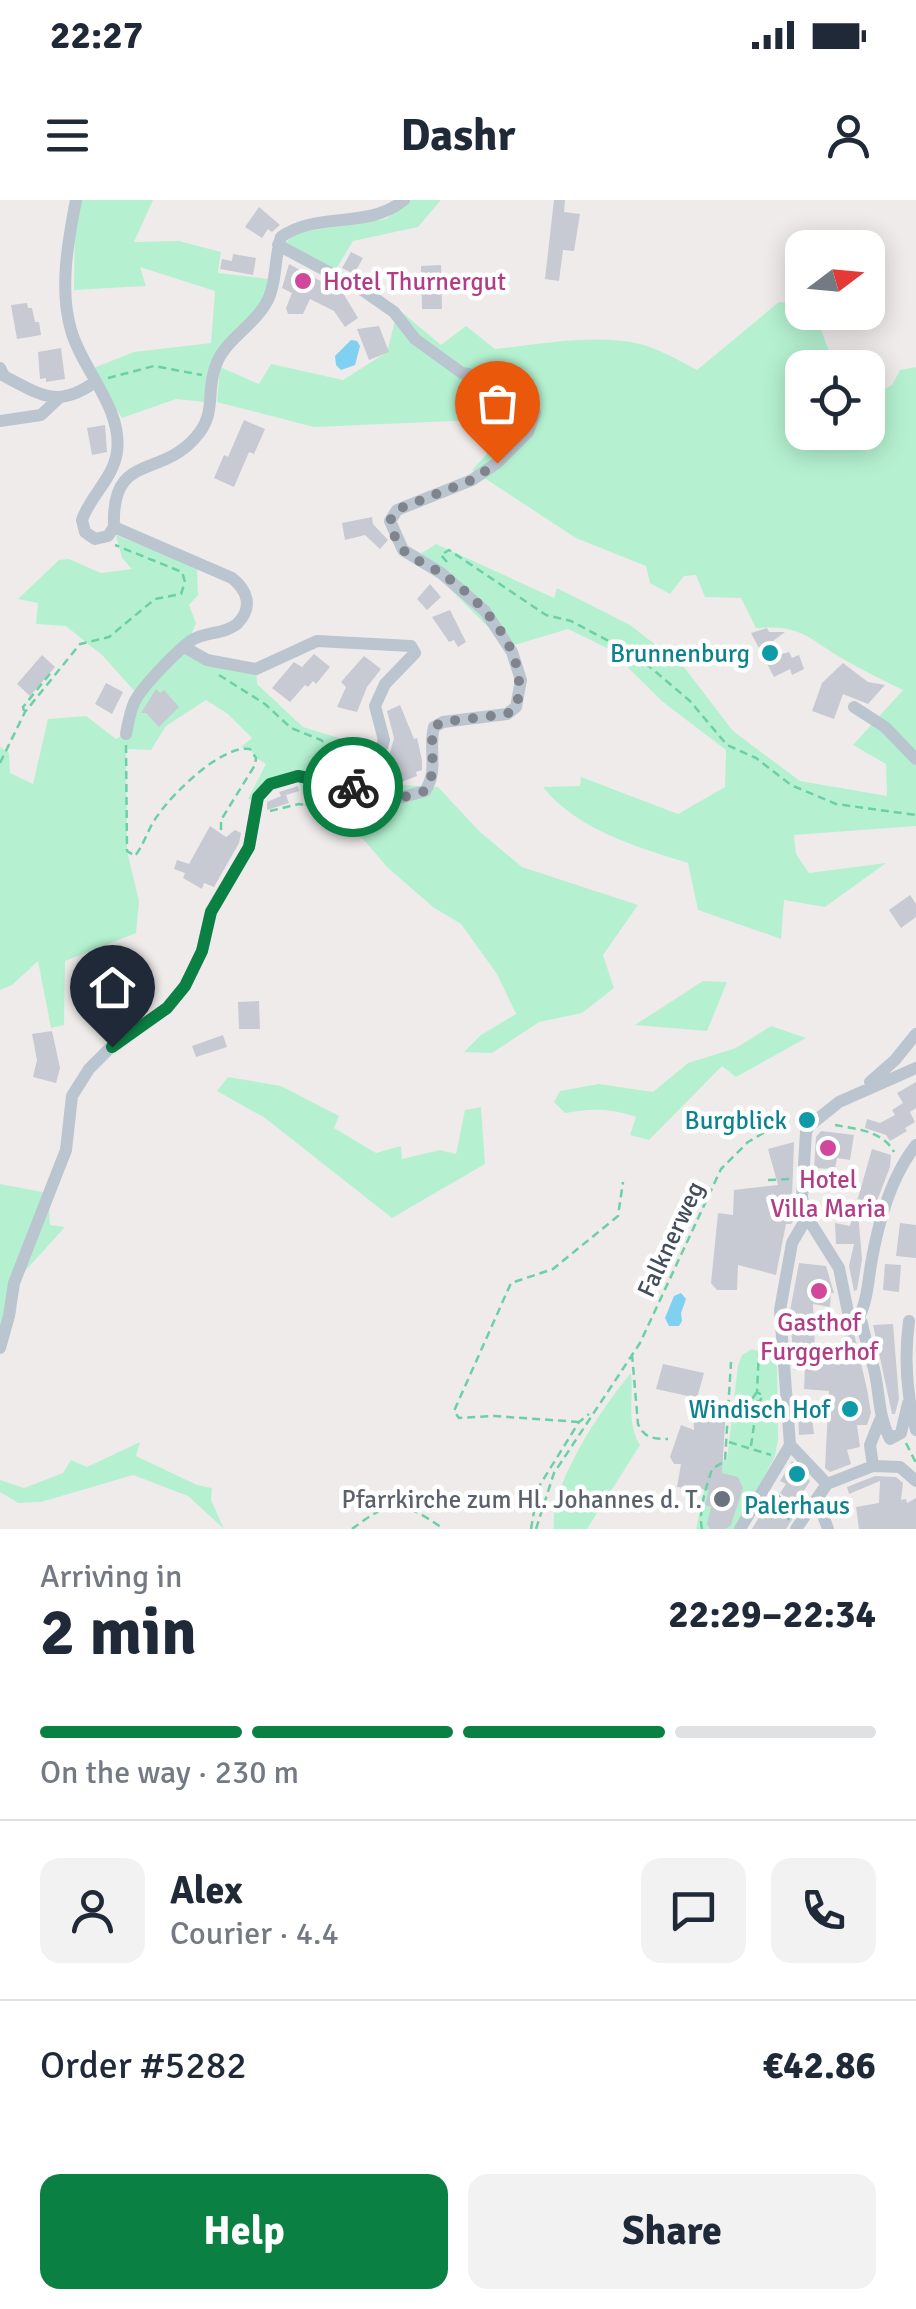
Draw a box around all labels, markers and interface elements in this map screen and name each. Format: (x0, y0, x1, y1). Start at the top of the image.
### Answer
text: 22:27 (50, 12, 143, 59)
icon: menu (40, 108, 95, 163)
text: Dashr (401, 108, 515, 163)
icon: person (821, 108, 876, 163)
north arrow (785, 230, 885, 330)
map controls (785, 230, 885, 450)
place label: Hotel Thurnergut (323, 266, 506, 297)
marker: Hotel Thurnergut (292, 270, 314, 292)
button: locate (785, 350, 885, 450)
pin (455, 361, 540, 464)
icon: bag (470, 376, 525, 431)
place label: Brunnenburg (610, 638, 750, 669)
marker: Brunnenburg (759, 642, 781, 664)
courier (303, 737, 403, 837)
icon: bike (326, 760, 381, 815)
pin (70, 945, 155, 1048)
icon: home (85, 960, 140, 1015)
place label: Burgblick (685, 1105, 787, 1136)
marker: Burgblick (796, 1109, 818, 1131)
marker: Hotel Villa Maria (817, 1137, 839, 1159)
place label: Hotel Villa Maria (770, 1164, 886, 1224)
street label: Falknerweg (630, 1176, 711, 1302)
marker: Gasthof Furggerhof (808, 1280, 830, 1302)
place label: Gasthof Furggerhof (760, 1307, 880, 1367)
place label: Windisch Hof (688, 1394, 832, 1425)
marker: Windisch Hof (839, 1398, 861, 1420)
marker: Palerhaus (786, 1463, 808, 1485)
place label: Pfarrkirche zum Hl. Johannes d. T. (342, 1484, 702, 1515)
marker: Pfarrkirche zum Hl. Johannes d. T. (711, 1488, 733, 1510)
place label: Palerhaus (744, 1490, 850, 1521)
text: Arriving in (40, 1557, 182, 1596)
text: 22:29–22:34 (668, 1591, 876, 1638)
text: 2 min (40, 1593, 197, 1673)
text: On the way · 230 m (40, 1753, 299, 1792)
button: person (40, 1858, 145, 1963)
button: chat (641, 1858, 746, 1963)
button: phone (771, 1858, 876, 1963)
text: Alex (170, 1867, 243, 1914)
text: Courier · 4.4 (170, 1914, 339, 1953)
text: Order #5282 (40, 2042, 247, 2089)
text: €42.86 (763, 2042, 876, 2089)
button: Help (40, 2174, 448, 2289)
button: Share (468, 2174, 876, 2289)

